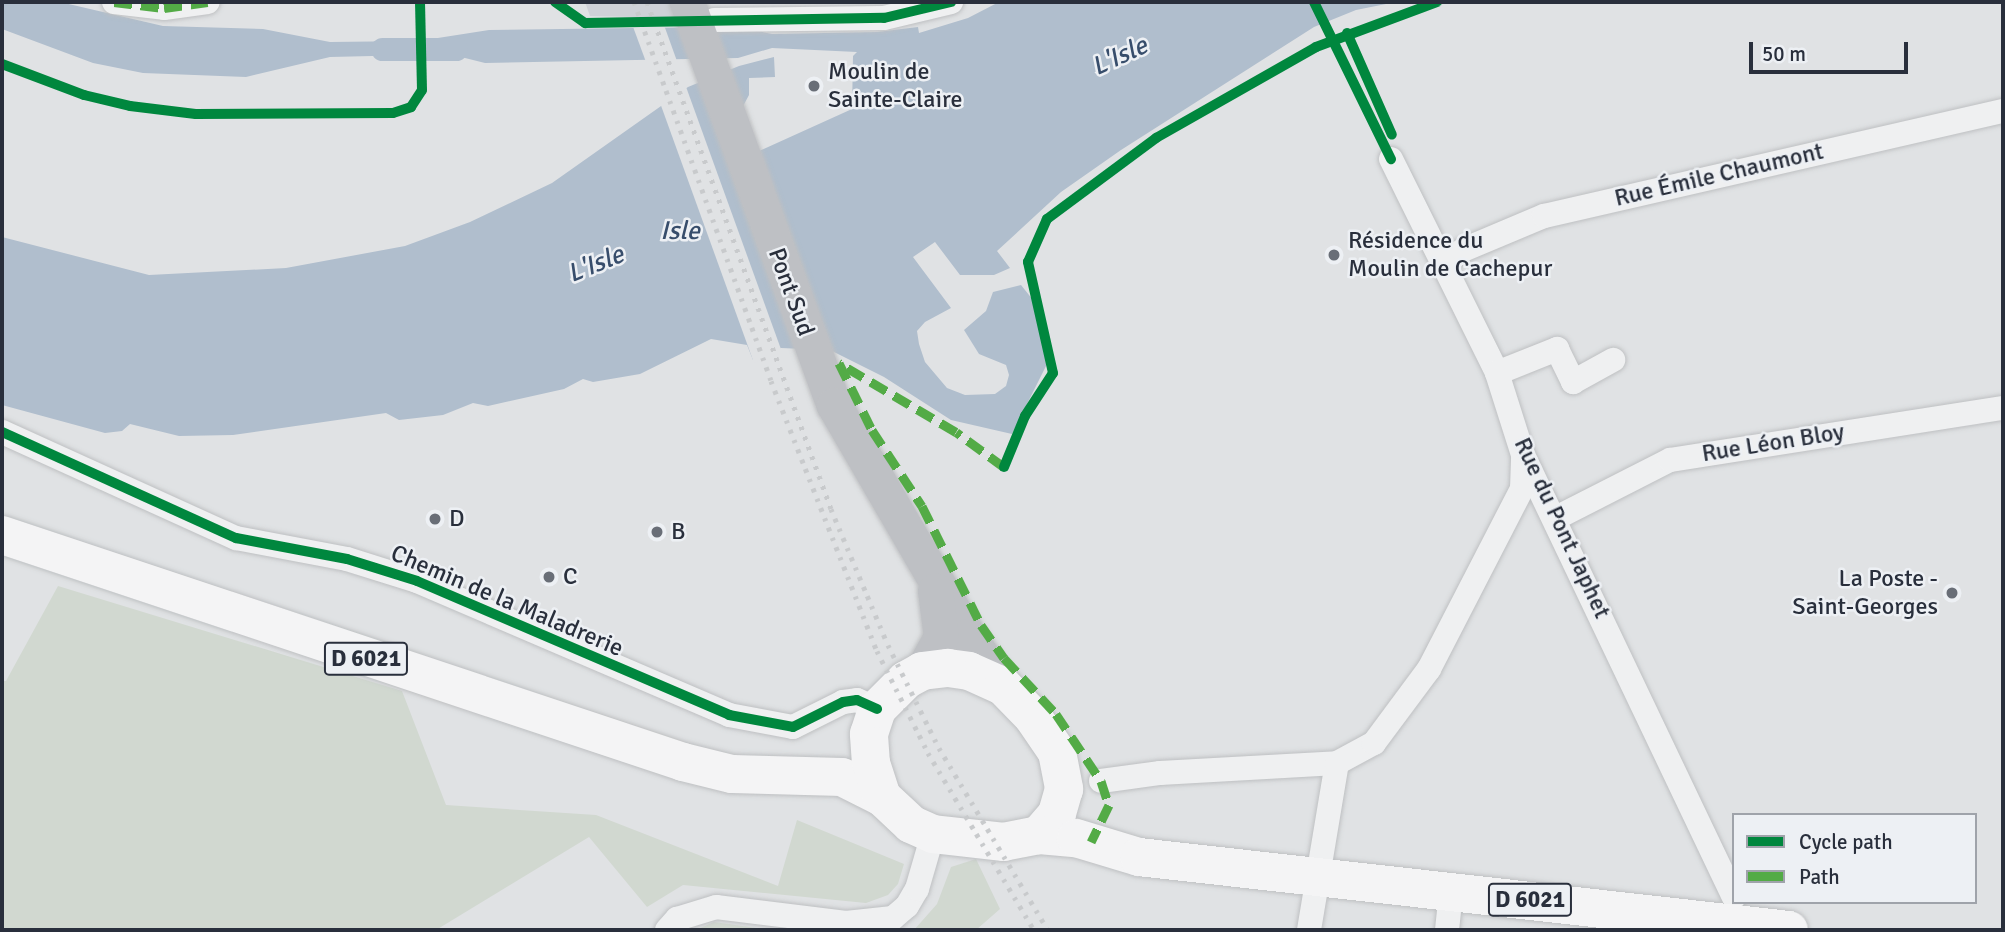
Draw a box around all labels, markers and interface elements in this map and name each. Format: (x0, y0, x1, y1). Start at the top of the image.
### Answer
scale bar (1753, 28, 1912, 72)
water label: L'Isle (1087, 31, 1153, 83)
text: 50 m (1762, 41, 1806, 67)
place label: Moulin de Sainte-Claire (828, 58, 962, 114)
marker: Moulin de Sainte-Claire (806, 78, 822, 94)
street label: Rue Émile Chaumont (1612, 137, 1826, 213)
water label: Isle (660, 216, 700, 248)
place label: Résidence du Moulin de Cachepur (1348, 227, 1552, 283)
water label: L'Isle (563, 240, 629, 290)
street label: Pont Sud (762, 244, 820, 340)
marker: Résidence du Moulin de Cachepur (1326, 247, 1342, 263)
street label: Rue Léon Bloy (1700, 418, 1846, 468)
street label: Rue du Pont Japhet (1508, 433, 1616, 623)
place label: D (449, 505, 465, 533)
marker: D (427, 511, 443, 527)
place label: B (671, 518, 686, 546)
marker: B (649, 524, 665, 540)
street label: Chemin de la Maladrerie (386, 539, 628, 663)
place label: C (563, 563, 577, 591)
place label: La Poste - Saint-Georges (1792, 565, 1938, 621)
marker: C (541, 569, 557, 585)
marker: La Poste - Saint-Georges (1944, 585, 1960, 601)
road number: D 6021 (322, 639, 410, 678)
legend (1732, 813, 1977, 904)
text: Cycle path (1799, 829, 1893, 855)
text: Path (1799, 864, 1840, 890)
road number: D 6021 (1486, 880, 1574, 920)

